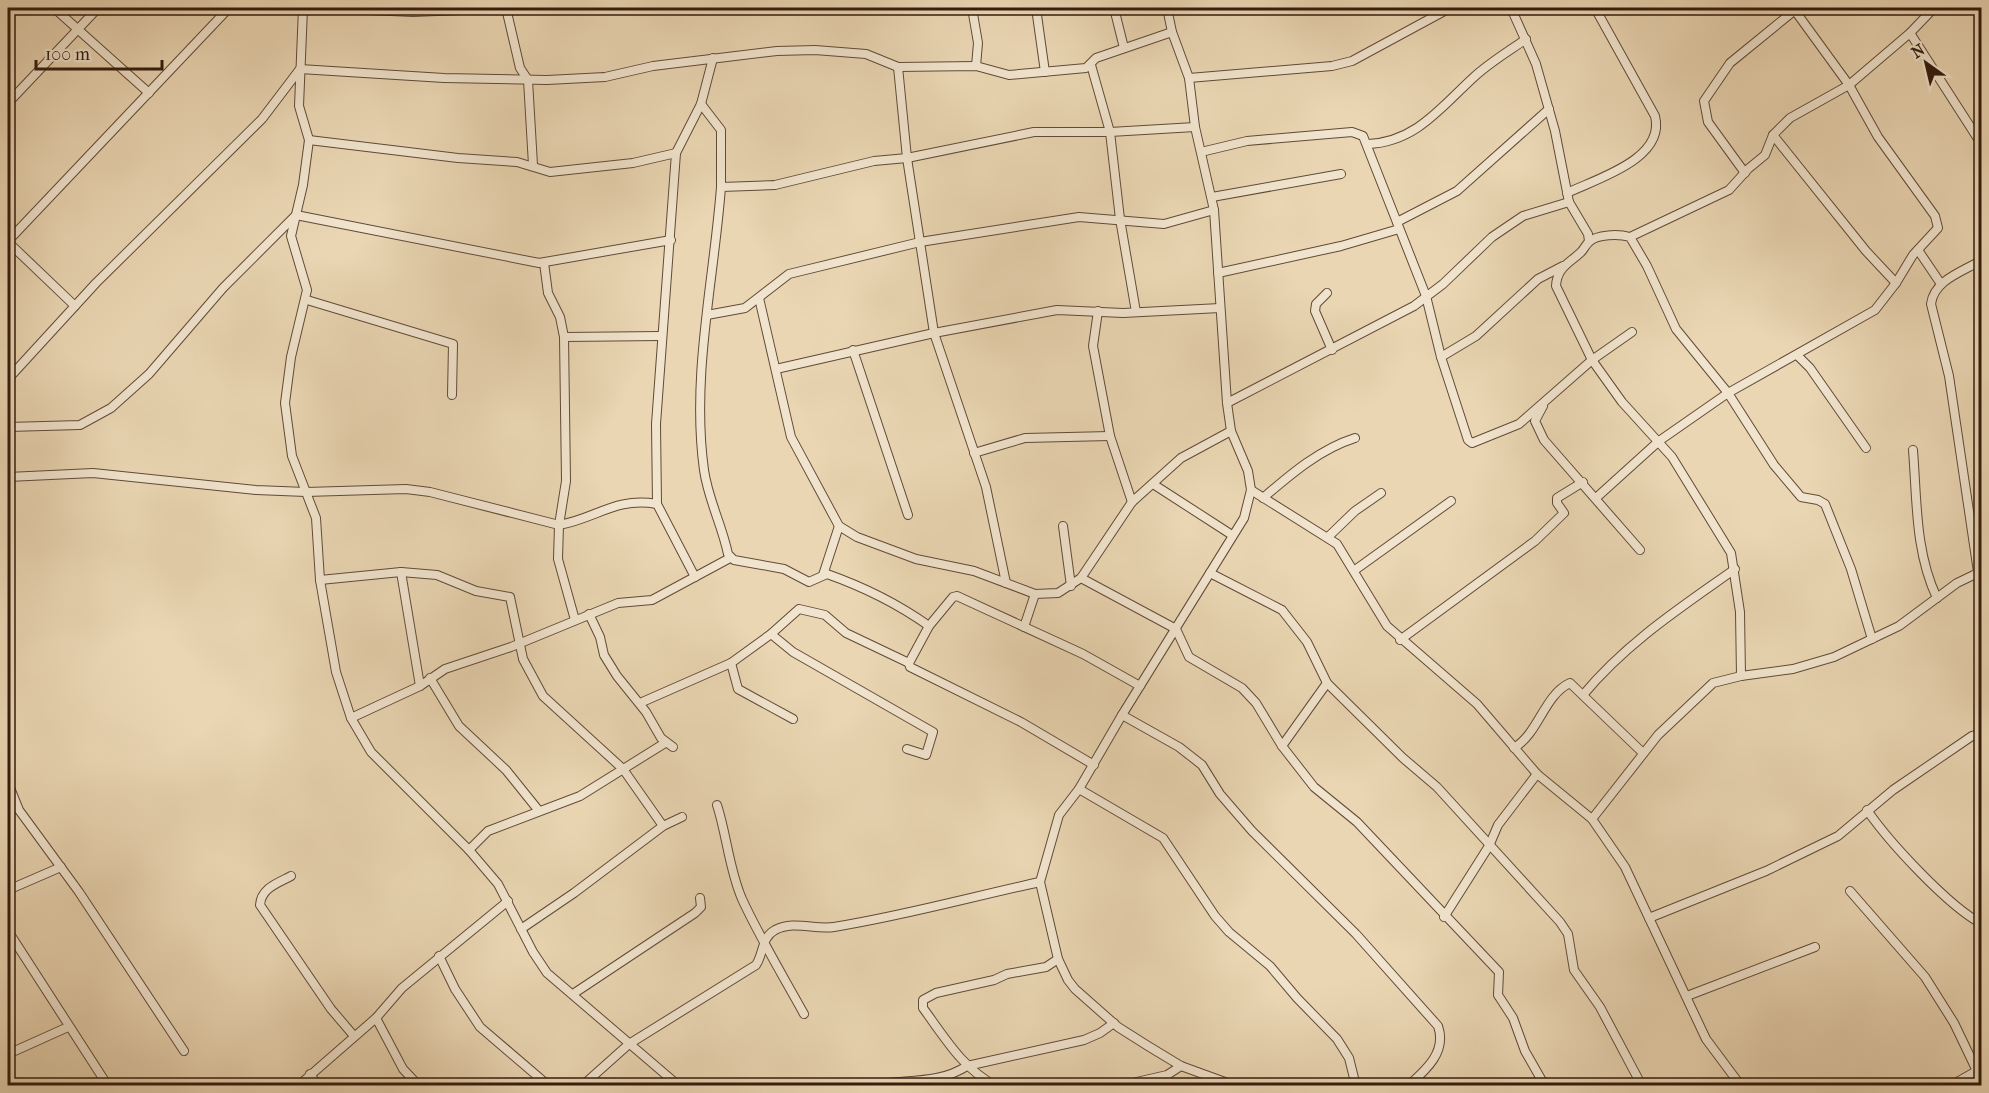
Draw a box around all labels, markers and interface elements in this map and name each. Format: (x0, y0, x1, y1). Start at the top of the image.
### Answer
scale bar (36, 33, 162, 71)
north arrow (1896, 33, 1956, 93)
text: N (1908, 39, 1929, 62)
text: 100 m (45, 44, 90, 65)

